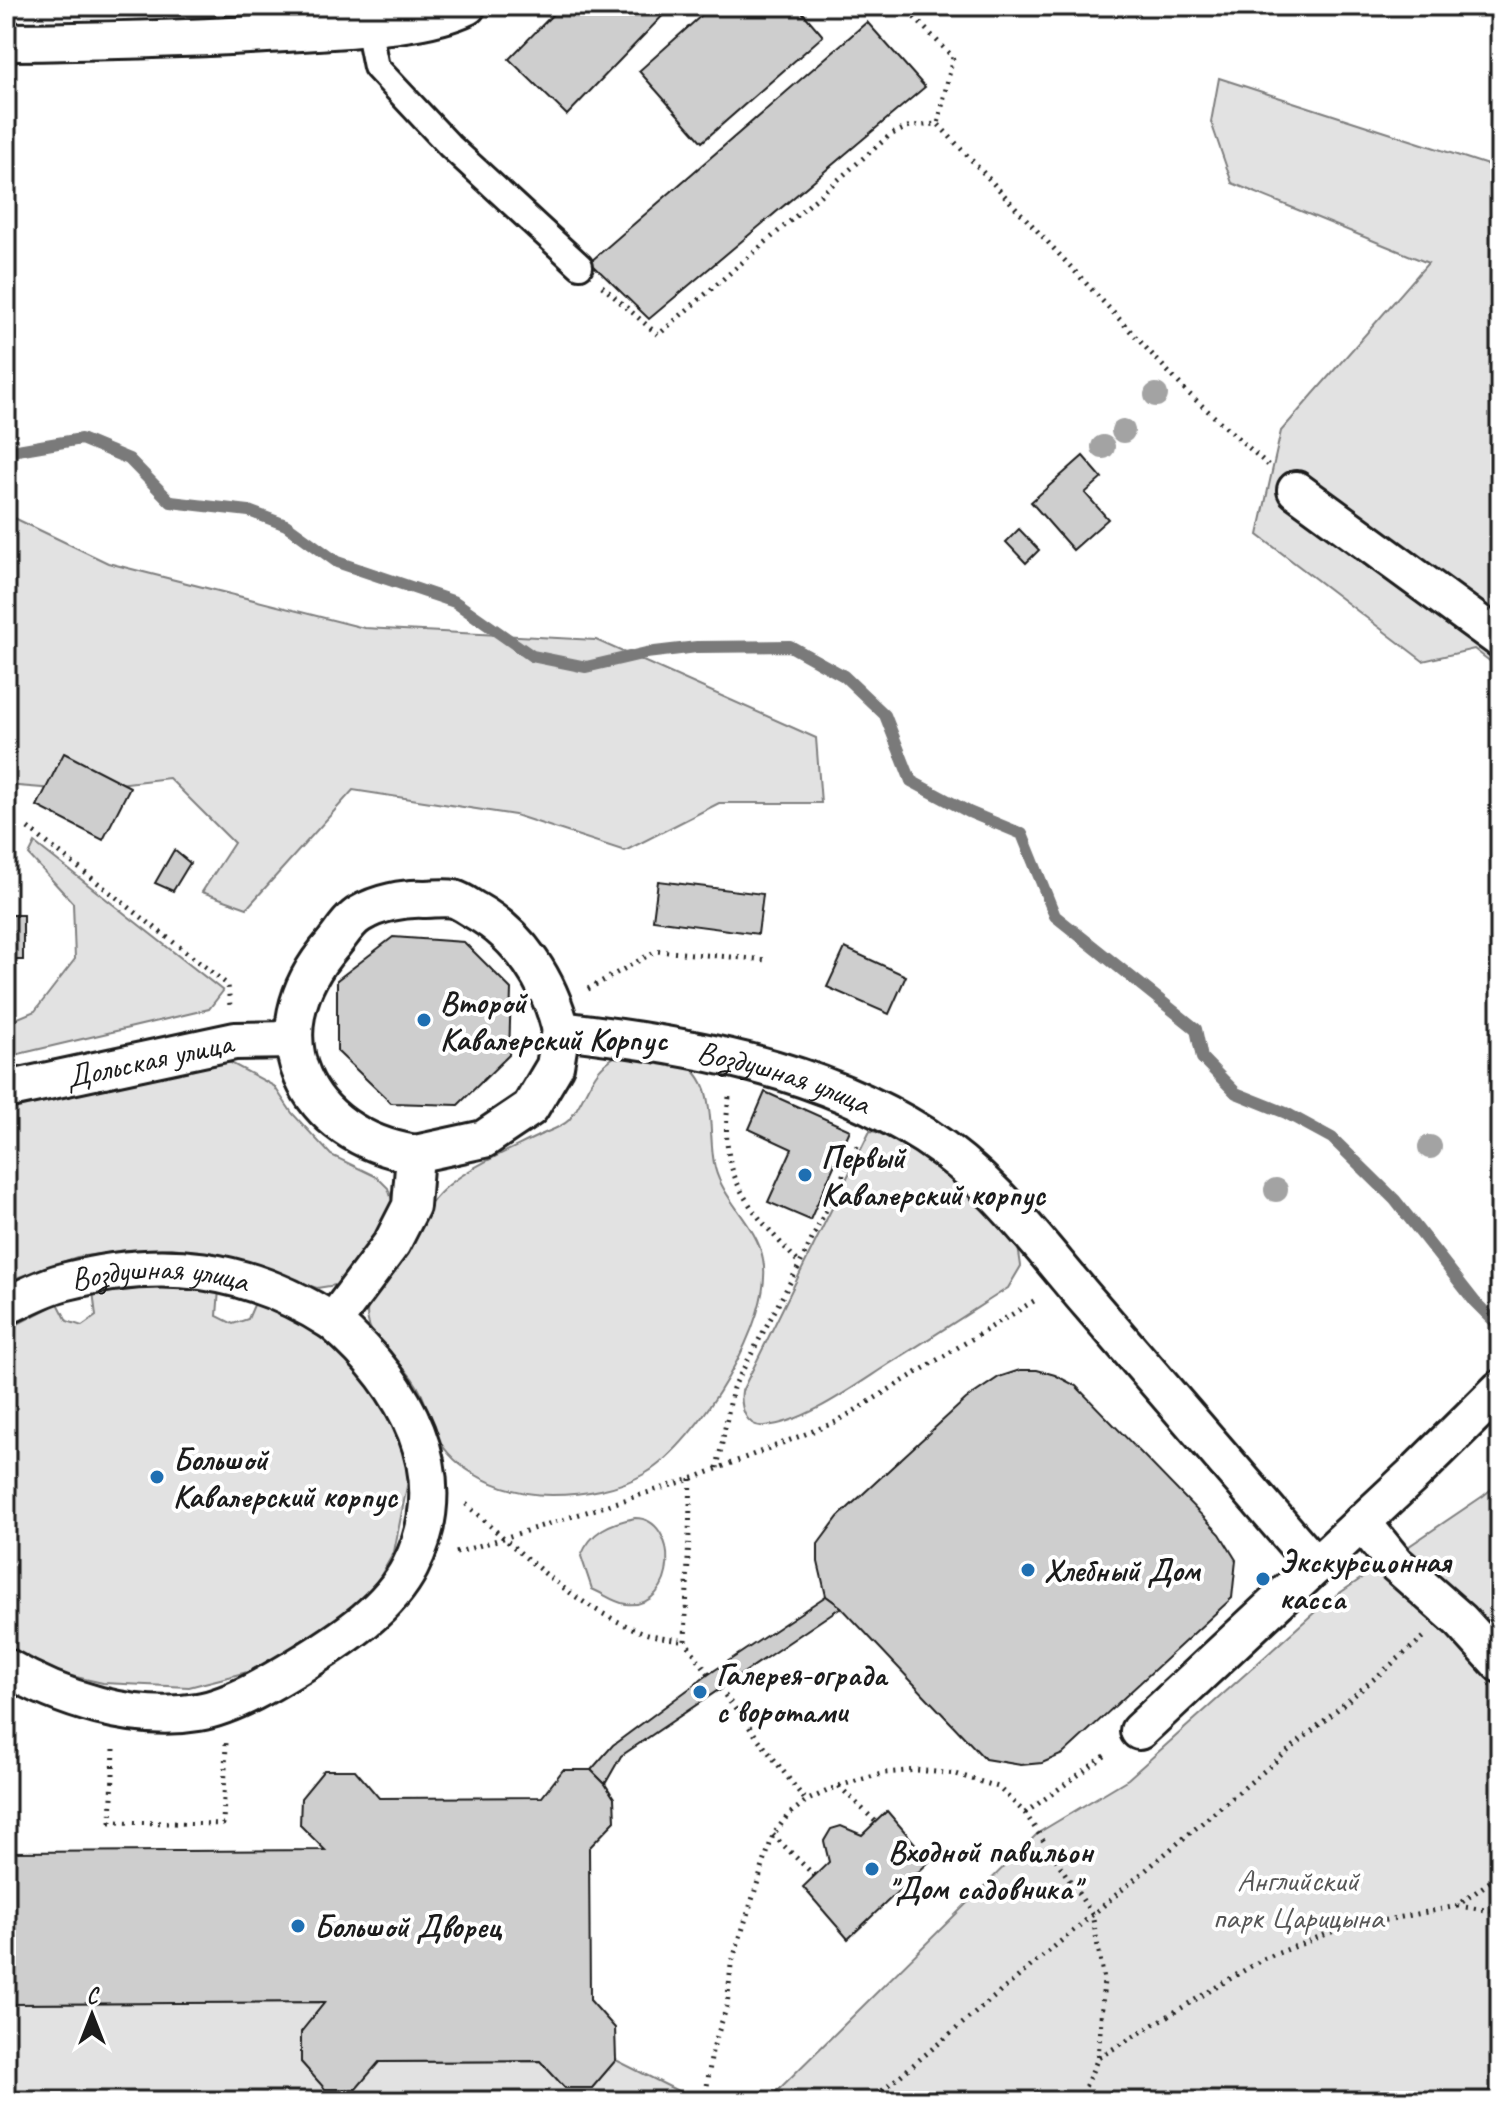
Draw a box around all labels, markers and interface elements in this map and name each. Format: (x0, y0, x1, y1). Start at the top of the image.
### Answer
place label: Второй Кавалерский Корпус (440, 982, 668, 1060)
marker: Второй Кавалерский Корпус (415, 1011, 433, 1029)
street label: Дольская улица (62, 1021, 239, 1097)
street label: Воздушная улица (694, 1031, 879, 1124)
place label: Первый Кавалерский корпус (821, 1137, 1047, 1215)
marker: Первый Кавалерский корпус (796, 1166, 814, 1184)
street label: Воздушная улица (66, 1248, 256, 1302)
place label: Большой Кавалерский корпус (173, 1439, 399, 1517)
marker: Большой Кавалерский корпус (148, 1468, 166, 1486)
place label: Экскурсионная касса (1279, 1541, 1453, 1619)
place label: Хлебный Дом (1044, 1550, 1202, 1591)
marker: Хлебный Дом (1019, 1561, 1037, 1579)
marker: Экскурсионная касса (1254, 1570, 1272, 1588)
place label: Галерея-ограда с воротами (716, 1654, 889, 1732)
marker: Галерея-ограда с воротами (691, 1683, 709, 1701)
place label: Входной павильон "Дом садовника" (888, 1831, 1094, 1909)
marker: Входной павильон "Дом садовника" (863, 1860, 881, 1878)
park label: Английский парк Царицына (1212, 1860, 1386, 1938)
place label: Большой Дворец (314, 1906, 503, 1947)
marker: Большой Дворец (289, 1917, 307, 1935)
north arrow (52, 1975, 132, 2055)
text: С (87, 1982, 101, 2010)

